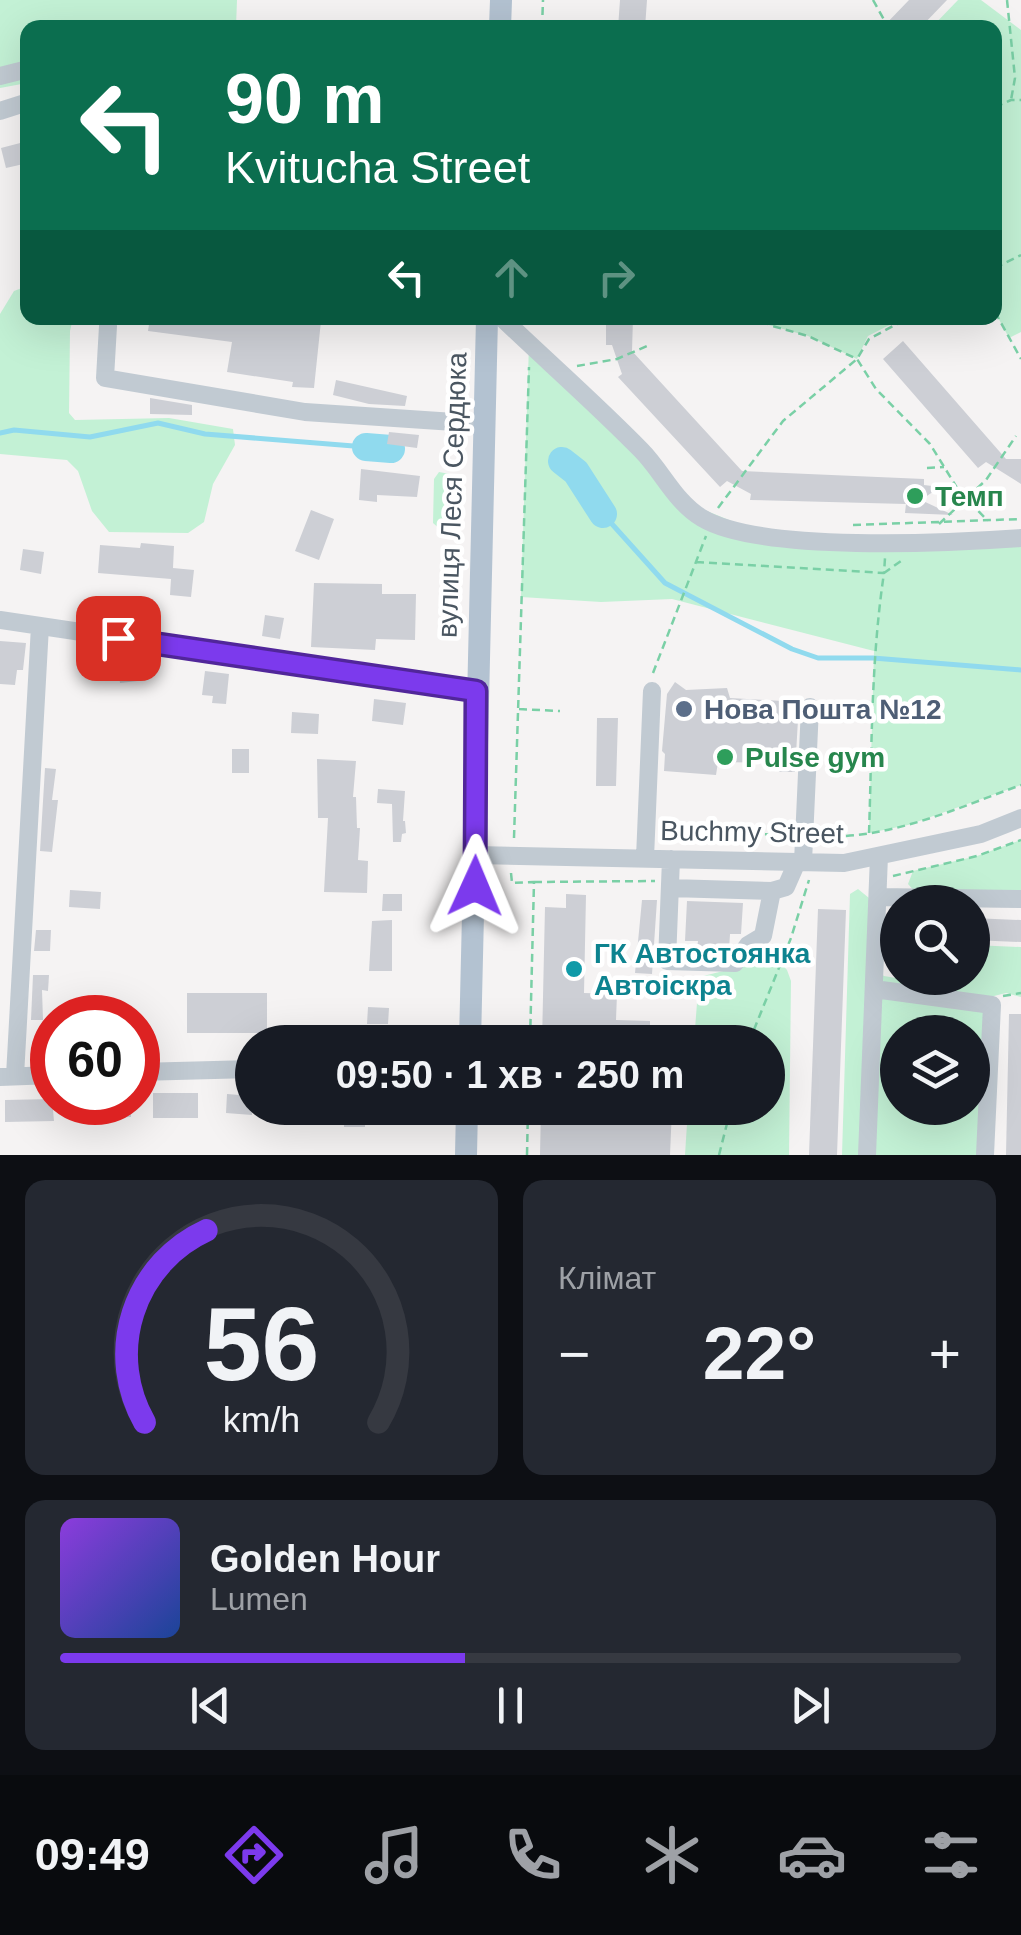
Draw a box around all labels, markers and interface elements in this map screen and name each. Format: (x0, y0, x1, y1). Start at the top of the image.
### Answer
icon: left (60, 60, 190, 190)
text: 90 m (225, 60, 385, 138)
text: Kvitucha Street (225, 142, 530, 193)
icon: left (379, 250, 434, 305)
icon: ahead (484, 250, 539, 305)
icon: right (589, 250, 644, 305)
street label: вулиця Леся Сердюка (432, 351, 472, 638)
place label: Темп (935, 481, 1004, 512)
marker: Темп (904, 485, 926, 507)
pin (76, 596, 161, 681)
icon: arrive (91, 611, 146, 666)
place label: Нова Пошта №12 (704, 694, 942, 725)
marker: Нова Пошта №12 (673, 698, 695, 720)
place label: Pulse gym (745, 742, 885, 773)
marker: Pulse gym (714, 746, 736, 768)
street label: Buchmy Street (660, 815, 844, 849)
position arrow (423, 834, 527, 938)
map controls (880, 885, 990, 1125)
button: search (880, 885, 990, 995)
place label: ГК Автостоянка Автоіскра (594, 938, 811, 1001)
marker: ГК Автостоянка Автоіскра (563, 958, 585, 980)
speed limit sign: 60 (30, 995, 160, 1125)
button: layers (880, 1015, 990, 1125)
text: 09:50 · 1 хв · 250 m (336, 1054, 684, 1096)
text: Клімат (558, 1260, 656, 1296)
text: 56 (204, 1286, 319, 1402)
text: 22° (703, 1311, 816, 1395)
text: − (558, 1323, 590, 1385)
text: + (929, 1323, 961, 1385)
text: km/h (223, 1400, 300, 1440)
text: Golden Hour (210, 1538, 440, 1580)
text: Lumen (210, 1581, 308, 1617)
icon: previous (183, 1678, 238, 1733)
icon: pause (483, 1678, 538, 1733)
icon: next (783, 1678, 838, 1733)
icon: directions (219, 1820, 289, 1890)
icon: music (359, 1820, 429, 1890)
icon: phone (498, 1820, 568, 1890)
icon: climate (637, 1820, 707, 1890)
icon: car (777, 1820, 847, 1890)
icon: filters (916, 1820, 986, 1890)
text: 09:49 (35, 1829, 150, 1880)

